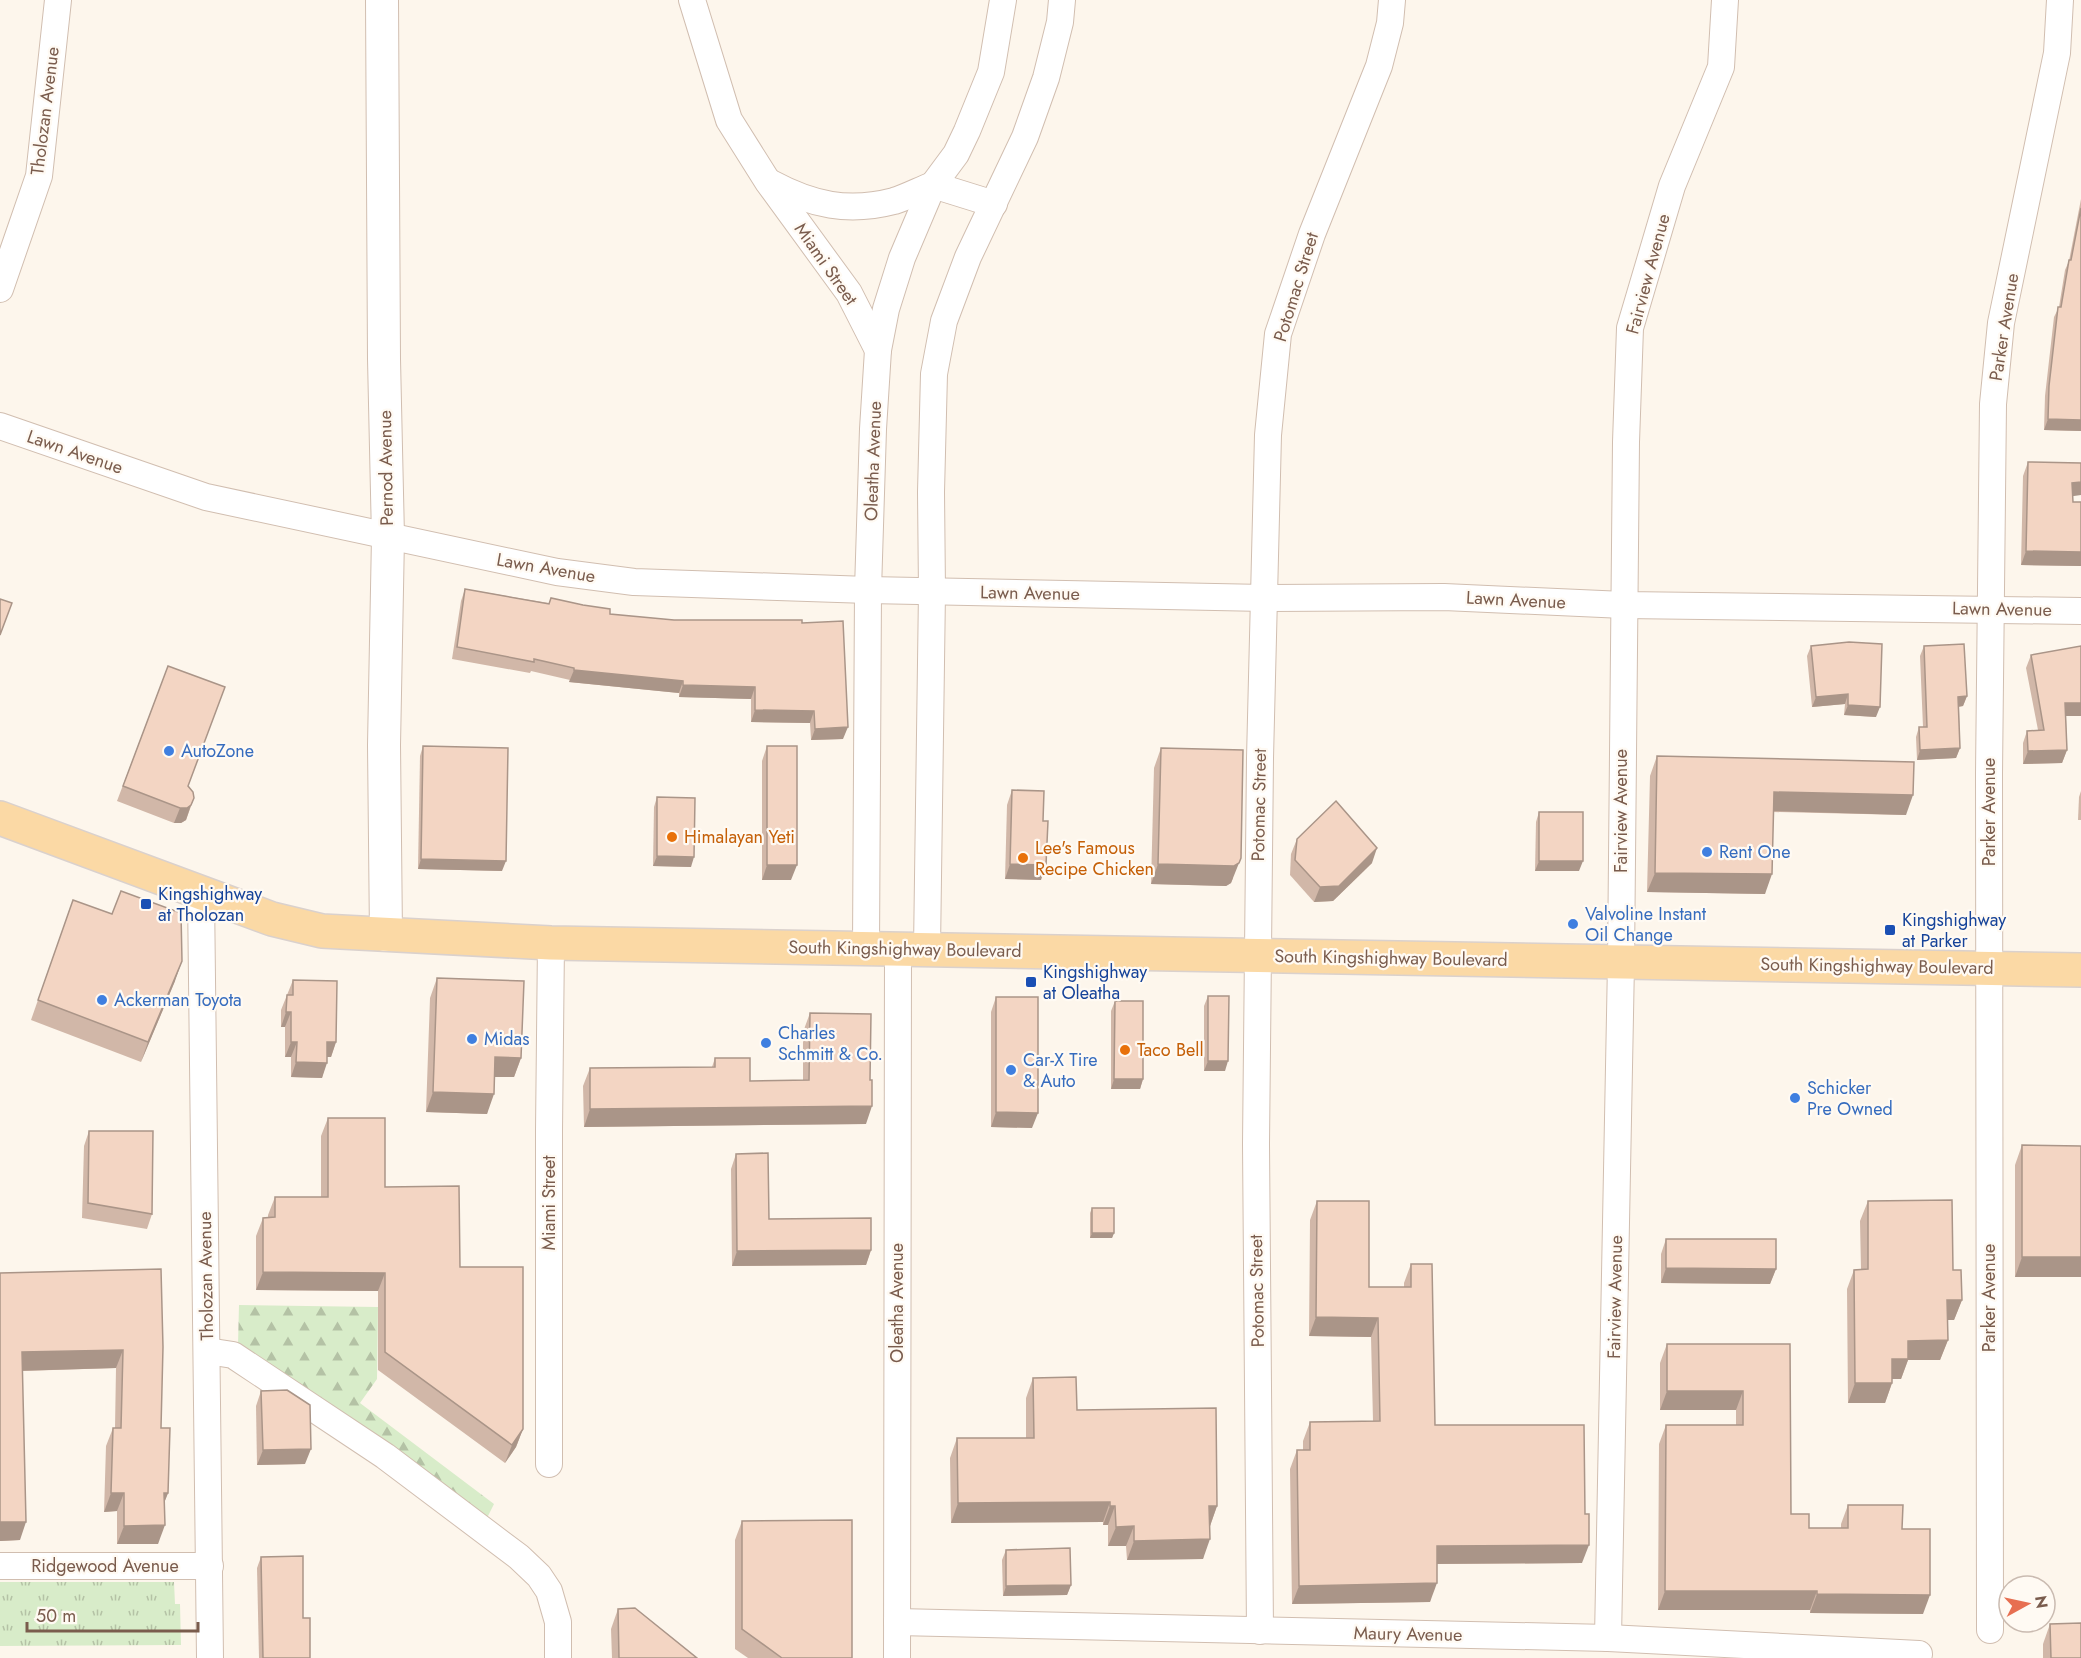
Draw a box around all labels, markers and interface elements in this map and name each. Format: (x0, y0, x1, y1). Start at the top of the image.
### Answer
street label: Tholozan Avenue (24, 45, 66, 177)
street label: Fairview Avenue (1619, 211, 1677, 337)
street label: Miami Street (788, 218, 864, 311)
street label: Potomac Street (1267, 229, 1325, 345)
street label: Parker Avenue (1983, 271, 2025, 383)
street label: Oleatha Avenue (858, 400, 888, 522)
street label: Pernod Avenue (372, 410, 400, 526)
street label: Lawn Avenue (24, 423, 126, 481)
street label: Lawn Avenue (495, 547, 597, 589)
street label: Lawn Avenue (980, 579, 1080, 607)
street label: Lawn Avenue (1465, 584, 1567, 616)
street label: Lawn Avenue (1952, 595, 2052, 623)
place label: AutoZone (181, 738, 254, 764)
marker: AutoZone (162, 744, 176, 758)
street label: Potomac Street (1245, 748, 1273, 862)
street label: Fairview Avenue (1608, 749, 1634, 873)
street label: Parker Avenue (1976, 758, 2002, 866)
place label: Himalayan Yeti (684, 824, 795, 850)
marker: Himalayan Yeti (665, 830, 679, 844)
place label: Lee's Famous Recipe Chicken (1035, 835, 1154, 882)
place label: Rent One (1719, 839, 1790, 865)
marker: Rent One (1700, 845, 1714, 859)
marker: Lee's Famous Recipe Chicken (1016, 851, 1030, 865)
place label: Kingshighway at Tholozan (158, 881, 262, 928)
marker: Kingshighway at Tholozan (139, 897, 153, 911)
place label: Valvoline Instant Oil Change (1585, 901, 1707, 948)
place label: Kingshighway at Parker (1902, 907, 2006, 954)
marker: Valvoline Instant Oil Change (1566, 917, 1580, 931)
marker: Kingshighway at Parker (1883, 923, 1897, 937)
street label: South Kingshighway Boulevard (788, 934, 1022, 964)
street label: South Kingshighway Boulevard (1274, 943, 1508, 973)
street label: South Kingshighway Boulevard (1760, 951, 1994, 981)
place label: Kingshighway at Oleatha (1043, 959, 1147, 1006)
marker: Kingshighway at Oleatha (1024, 975, 1038, 989)
place label: Ackerman Toyota (114, 987, 242, 1013)
marker: Ackerman Toyota (95, 993, 109, 1007)
place label: Charles Schmitt & Co. (778, 1020, 883, 1067)
place label: Midas (484, 1026, 529, 1052)
marker: Midas (465, 1032, 479, 1046)
marker: Charles Schmitt & Co. (759, 1036, 773, 1050)
place label: Taco Bell (1137, 1037, 1204, 1063)
marker: Taco Bell (1118, 1043, 1132, 1057)
place label: Car-X Tire & Auto (1023, 1047, 1098, 1094)
marker: Car-X Tire & Auto (1004, 1063, 1018, 1077)
place label: Schicker Pre Owned (1807, 1075, 1893, 1122)
marker: Schicker Pre Owned (1788, 1091, 1802, 1105)
street label: Miami Street (536, 1155, 562, 1251)
street label: Tholozan Avenue (192, 1211, 220, 1341)
street label: Potomac Street (1243, 1234, 1271, 1348)
street label: Fairview Avenue (1601, 1235, 1629, 1359)
street label: Oleatha Avenue (884, 1243, 910, 1363)
street label: Parker Avenue (1976, 1244, 2002, 1352)
street label: Ridgewood Avenue (31, 1553, 179, 1579)
north arrow (1997, 1574, 2057, 1634)
text: N (2029, 1594, 2054, 1610)
scale bar (27, 1595, 198, 1633)
text: 50 m (36, 1603, 76, 1629)
street label: Maury Avenue (1353, 1620, 1463, 1648)

